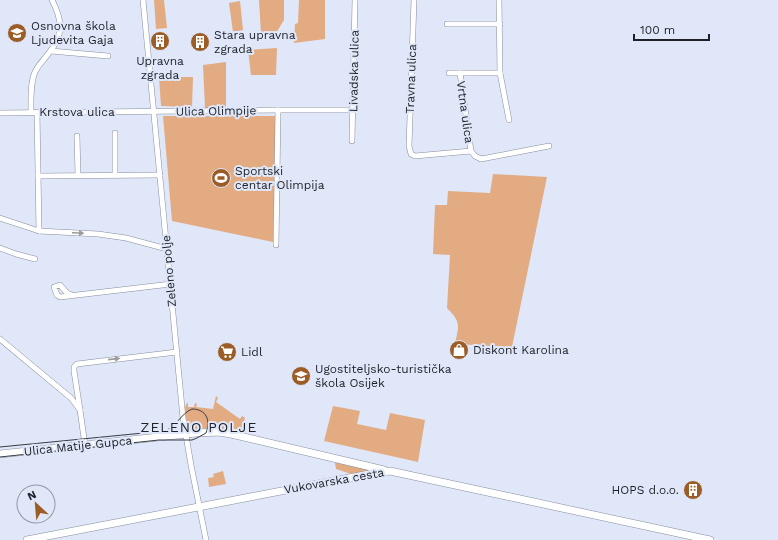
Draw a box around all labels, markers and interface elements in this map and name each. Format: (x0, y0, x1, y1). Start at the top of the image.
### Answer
scale bar (634, 16, 709, 42)
place label: Osnovna škola Ljudevita Gaja (31, 19, 116, 47)
school or university icon: Osnovna škola Ljudevita Gaja (6, 22, 28, 44)
text: 100 m (640, 23, 675, 37)
place label: Stara upravna zgrada (214, 28, 296, 56)
building icon: Upravna zgrada (149, 30, 171, 52)
street label: Livadska ulica (346, 30, 362, 112)
building icon: Stara upravna zgrada (189, 31, 211, 53)
street label: Travna ulica (403, 44, 419, 114)
place label: Upravna zgrada (136, 54, 184, 82)
street label: Vrtna ulica (454, 80, 476, 144)
street label: Ulica Olimpije (176, 103, 257, 119)
street label: Krstova ulica (39, 105, 115, 119)
place label: Sportski centar Olimpija (235, 164, 325, 192)
sports icon: Sportski centar Olimpija (210, 167, 232, 189)
one-way arrow (72, 230, 85, 236)
street label: Zeleno polje (159, 234, 179, 307)
shop icon: Diskont Karolina (448, 339, 470, 361)
supermarket icon: Lidl (216, 341, 238, 363)
place label: Diskont Karolina (473, 343, 569, 357)
place label: Lidl (241, 345, 263, 359)
one-way arrow (108, 356, 120, 362)
place label: Ugostiteljsko-turistička škola Osijek (315, 362, 452, 390)
school or university icon: Ugostiteljsko-turistička škola Osijek (290, 365, 312, 387)
district label: ZELENO POLJE (141, 419, 257, 435)
street label: Ulica Matije Gupca (23, 433, 133, 459)
street label: Vukovarska cesta (283, 465, 385, 497)
building icon: HOPS d.o.o. (682, 479, 704, 501)
place label: HOPS d.o.o. (612, 483, 679, 497)
north arrow (16, 484, 56, 524)
text: N (25, 488, 38, 503)

